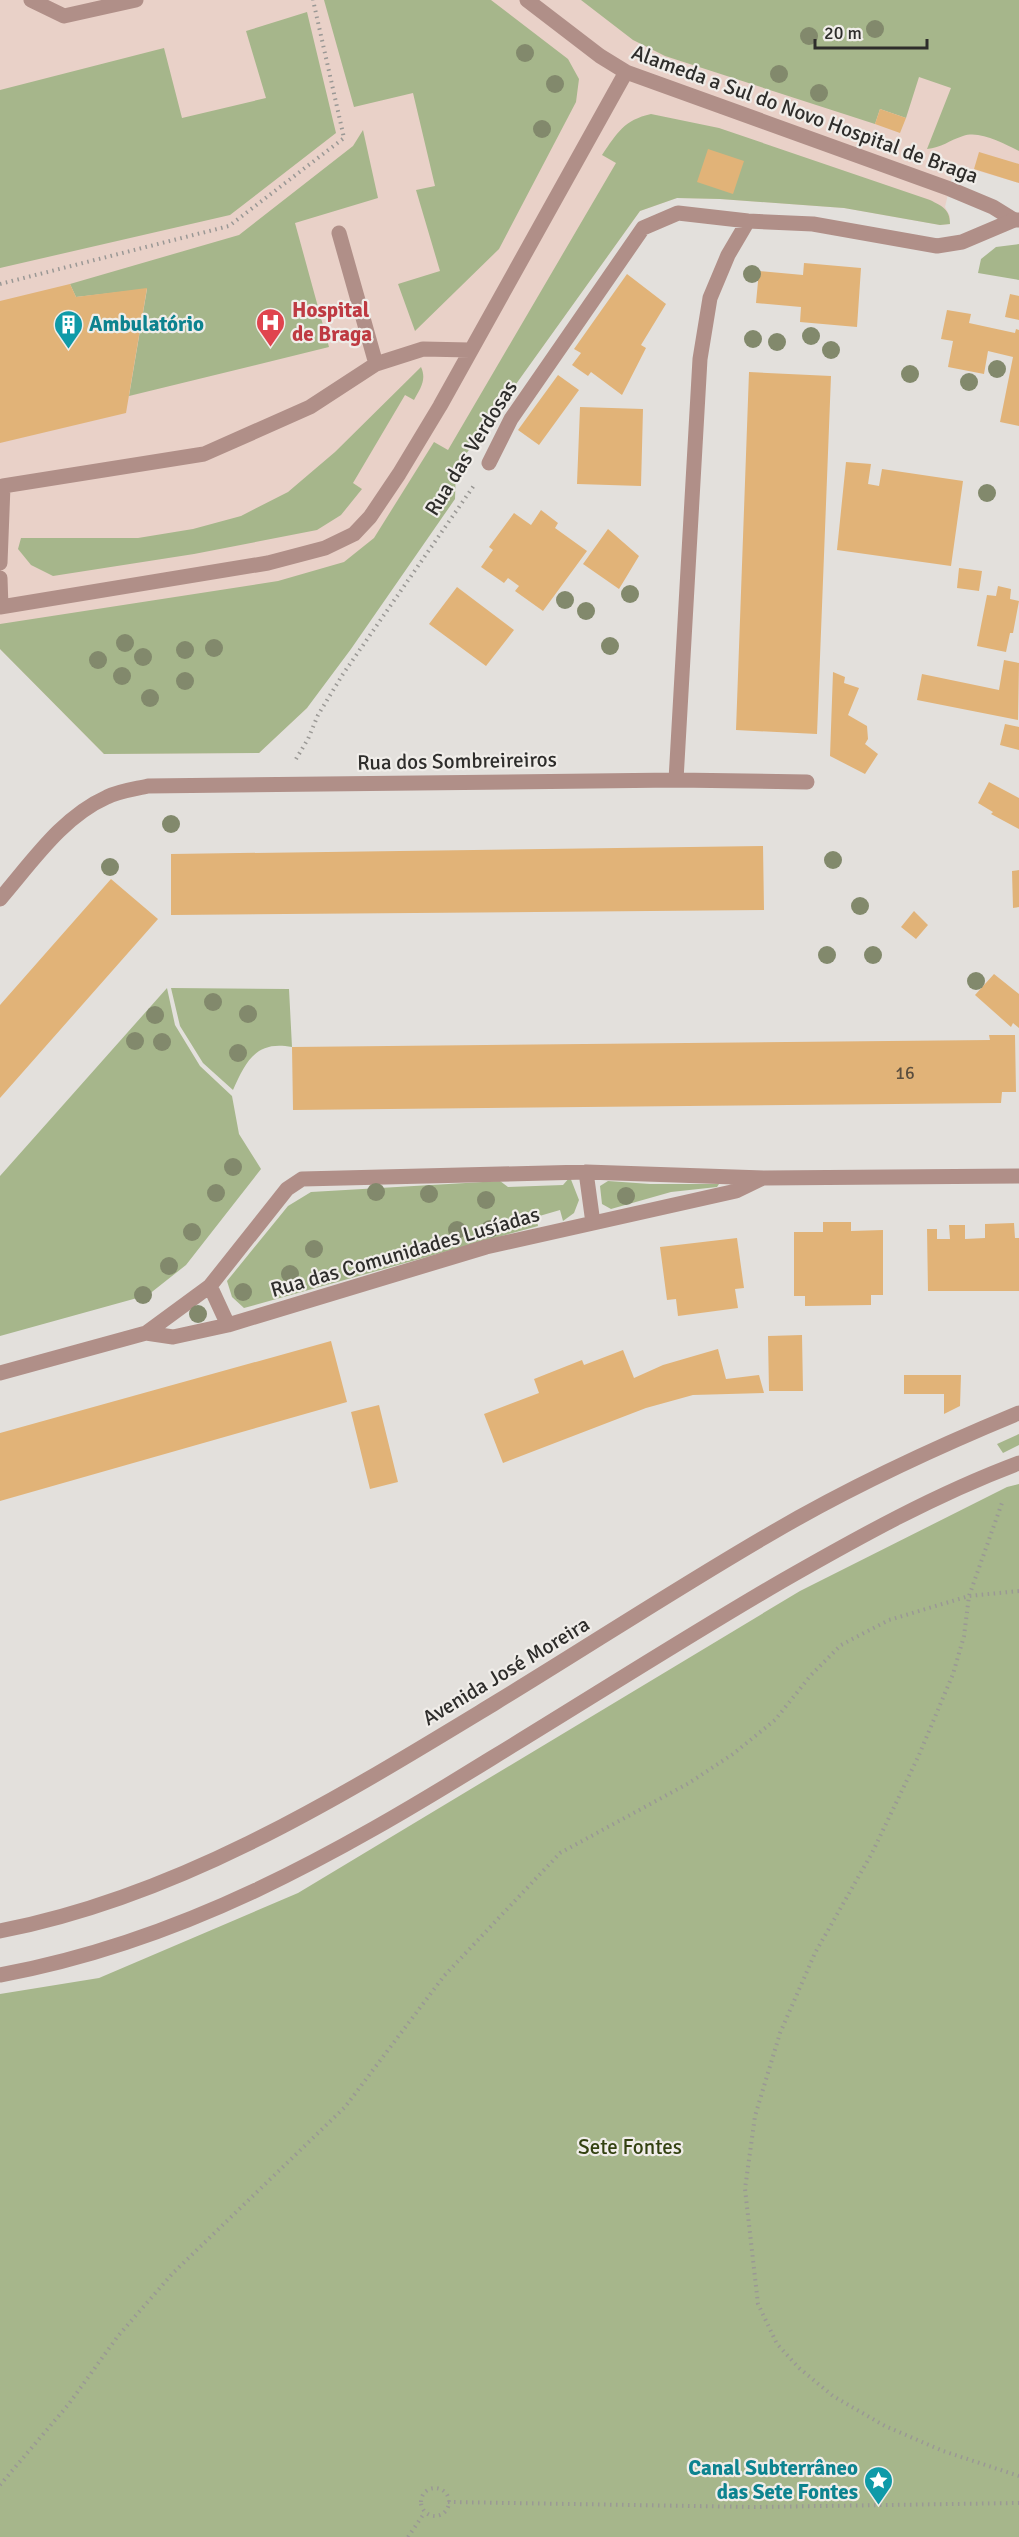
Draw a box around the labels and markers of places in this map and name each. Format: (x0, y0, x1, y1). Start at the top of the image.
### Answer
place label: Hospital de Braga (292, 297, 372, 347)
hospital icon: Hospital de Braga (255, 306, 287, 348)
building icon: Ambulatório (52, 308, 84, 350)
place label: Ambulatório (89, 311, 204, 337)
place label: Canal Subterrâneo das Sete Fontes (688, 2455, 858, 2505)
place icon: Canal Subterrâneo das Sete Fontes (863, 2464, 895, 2506)

